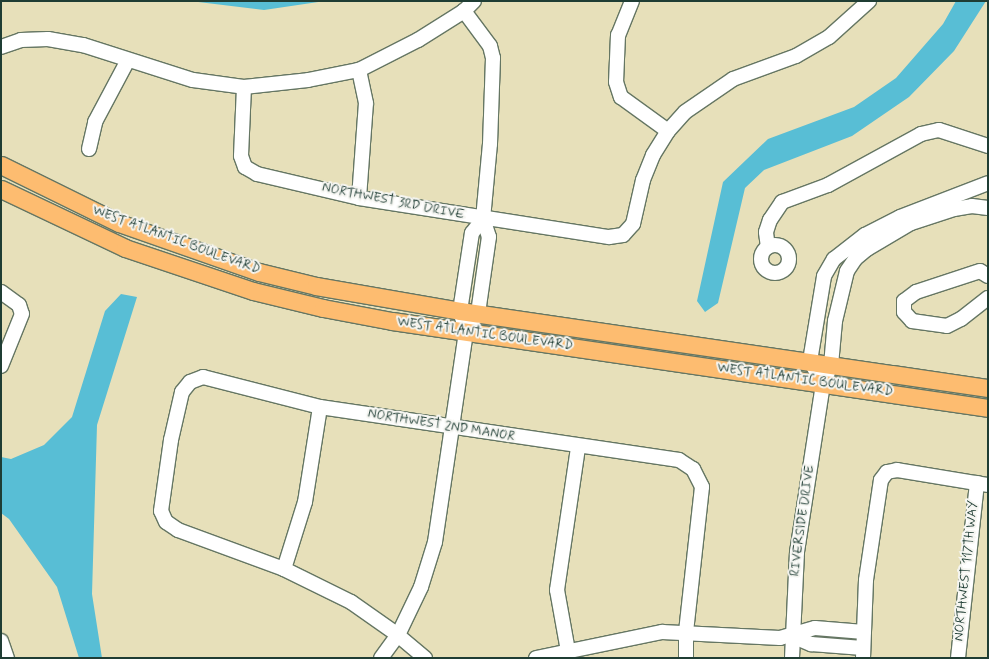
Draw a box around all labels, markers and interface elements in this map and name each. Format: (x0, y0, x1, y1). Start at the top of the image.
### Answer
street label: NORTHWEST 3RD DRIVE (320, 180, 466, 224)
street label: WEST ATLANTIC BOULEVARD (92, 204, 260, 278)
street label: WEST ATLANTIC BOULEVARD (398, 315, 572, 355)
street label: WEST ATLANTIC BOULEVARD (718, 361, 892, 401)
street label: NORTHWEST 2ND MANOR (365, 406, 517, 446)
street label: RIVERSIDE DRIVE (787, 464, 819, 578)
street label: NORTHWEST 117TH WAY (952, 500, 982, 642)

